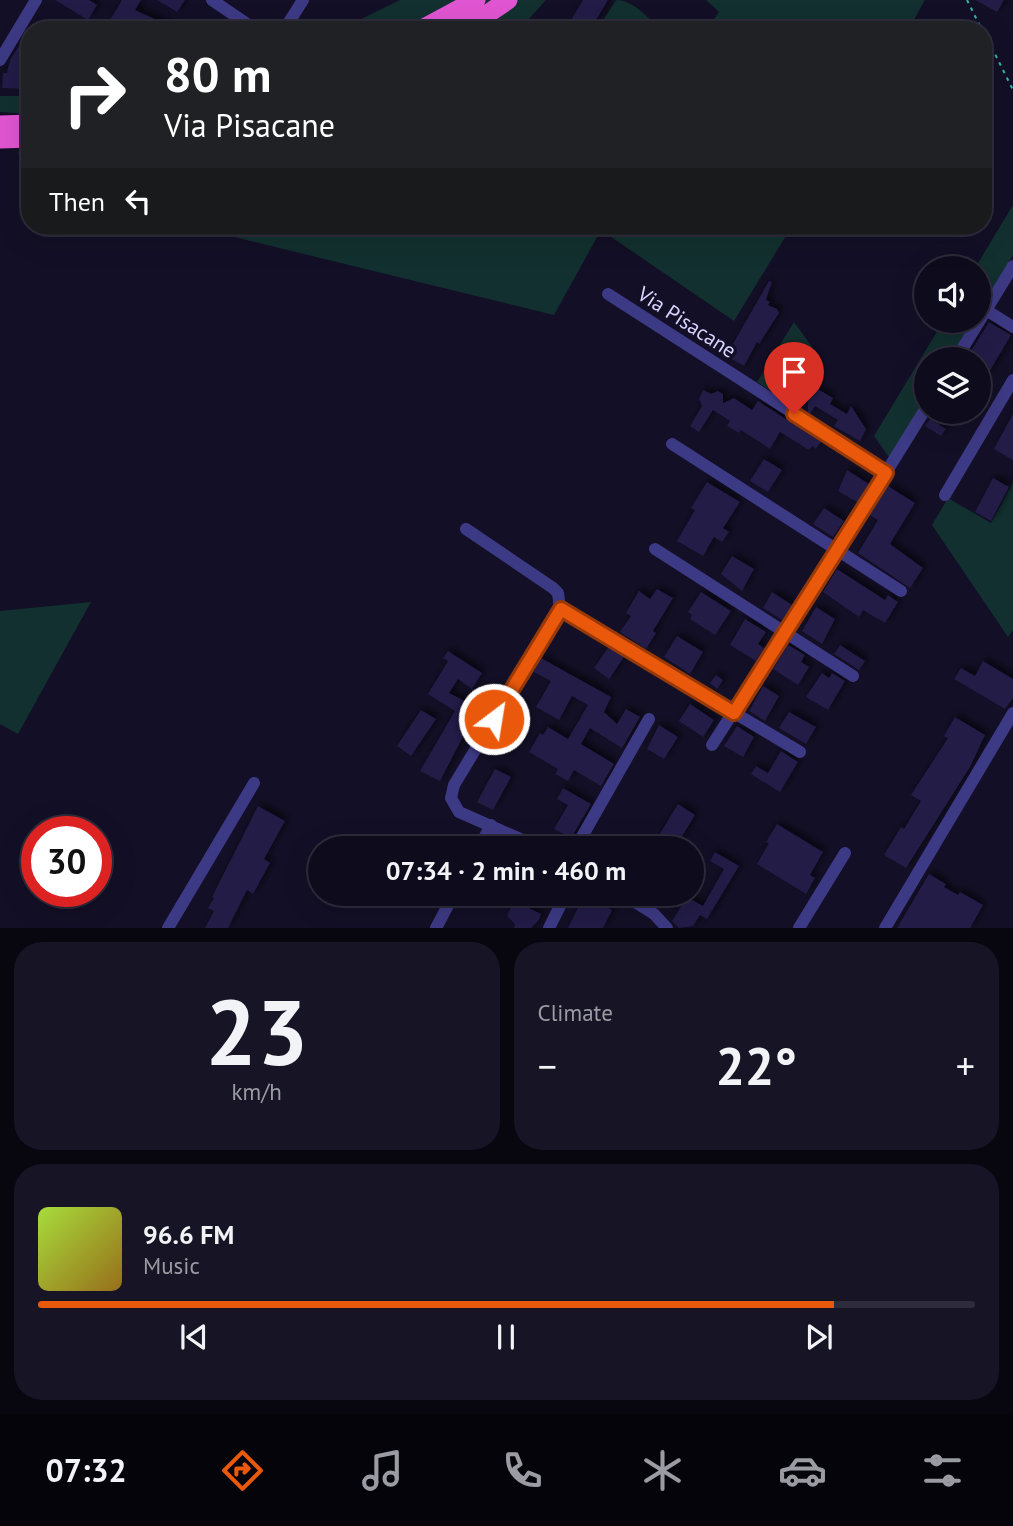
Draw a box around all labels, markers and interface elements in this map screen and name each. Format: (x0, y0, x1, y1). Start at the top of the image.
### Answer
text: 80 m (164, 42, 271, 106)
icon: right (49, 49, 140, 140)
text: Via Pisacane (164, 104, 335, 146)
icon: left (119, 182, 157, 220)
text: Then (49, 185, 105, 218)
map controls (914, 256, 991, 424)
button: sound (914, 256, 991, 333)
street label: Via Pisacane (632, 280, 741, 364)
pin (764, 342, 824, 414)
button: layers (914, 347, 991, 424)
icon: arrive (775, 353, 813, 391)
position arrow (457, 682, 531, 756)
speed limit sign: 30 (21, 816, 112, 907)
text: 07:34 · 2 min · 460 m (386, 854, 626, 887)
text: 23 (205, 972, 308, 1090)
text: Climate (538, 998, 613, 1027)
text: 22° (715, 1032, 797, 1099)
text: − (538, 1041, 557, 1090)
text: + (956, 1041, 975, 1090)
text: km/h (232, 1077, 282, 1106)
text: 96.6 FM (143, 1218, 234, 1251)
text: Music (143, 1251, 200, 1280)
icon: previous (175, 1318, 213, 1356)
icon: pause (487, 1318, 525, 1356)
icon: next (800, 1318, 838, 1356)
icon: directions (218, 1446, 267, 1495)
icon: music (358, 1446, 407, 1495)
icon: phone (498, 1446, 547, 1495)
icon: climate (638, 1446, 687, 1495)
icon: car (778, 1446, 827, 1495)
icon: filters (918, 1446, 967, 1495)
text: 07:32 (46, 1449, 127, 1491)

